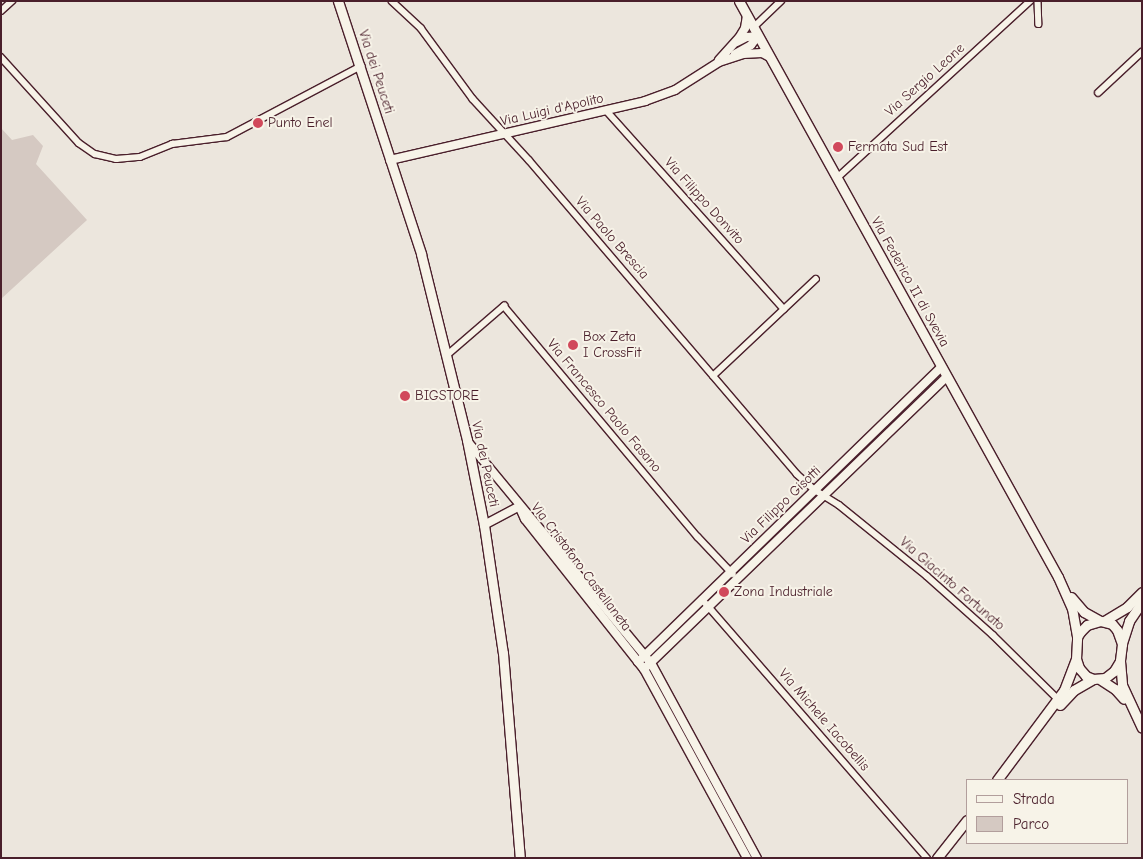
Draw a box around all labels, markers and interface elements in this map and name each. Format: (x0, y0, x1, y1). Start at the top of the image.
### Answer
street label: Via dei Peuceti (355, 28, 397, 116)
street label: Via Sergio Leone (882, 40, 968, 120)
street label: Via Luigi d'Apolito (499, 90, 605, 130)
place label: Punto Enel (268, 115, 333, 131)
marker: Punto Enel (252, 117, 264, 129)
place label: Fermata Sud Est (848, 139, 947, 155)
marker: Fermata Sud Est (832, 141, 844, 153)
street label: Via Filippo Donvito (661, 154, 747, 248)
street label: Via Paolo Brescia (572, 193, 652, 283)
street label: Via Federico II di Svevia (867, 214, 953, 350)
place label: Box Zeta I CrossFit (583, 329, 641, 362)
street label: Via Francesco Paolo Fasano (543, 336, 665, 476)
marker: Box Zeta I CrossFit (567, 339, 579, 351)
place label: BIGSTORE (415, 388, 479, 404)
marker: BIGSTORE (399, 390, 411, 402)
street label: Via dei Peuceti (468, 420, 502, 508)
street label: Via Filippo Gisotti (738, 463, 824, 547)
street label: Via Cristoforo Castellaneta (527, 500, 635, 634)
street label: Via Giacinto Fortunato (896, 534, 1008, 634)
place label: Zona Industriale (734, 584, 833, 600)
marker: Zona Industriale (718, 586, 730, 598)
street label: Via Michele Iacobellis (775, 665, 873, 775)
legend (966, 779, 1128, 844)
text: Strada (1013, 790, 1055, 808)
text: Parco (1013, 815, 1049, 833)

